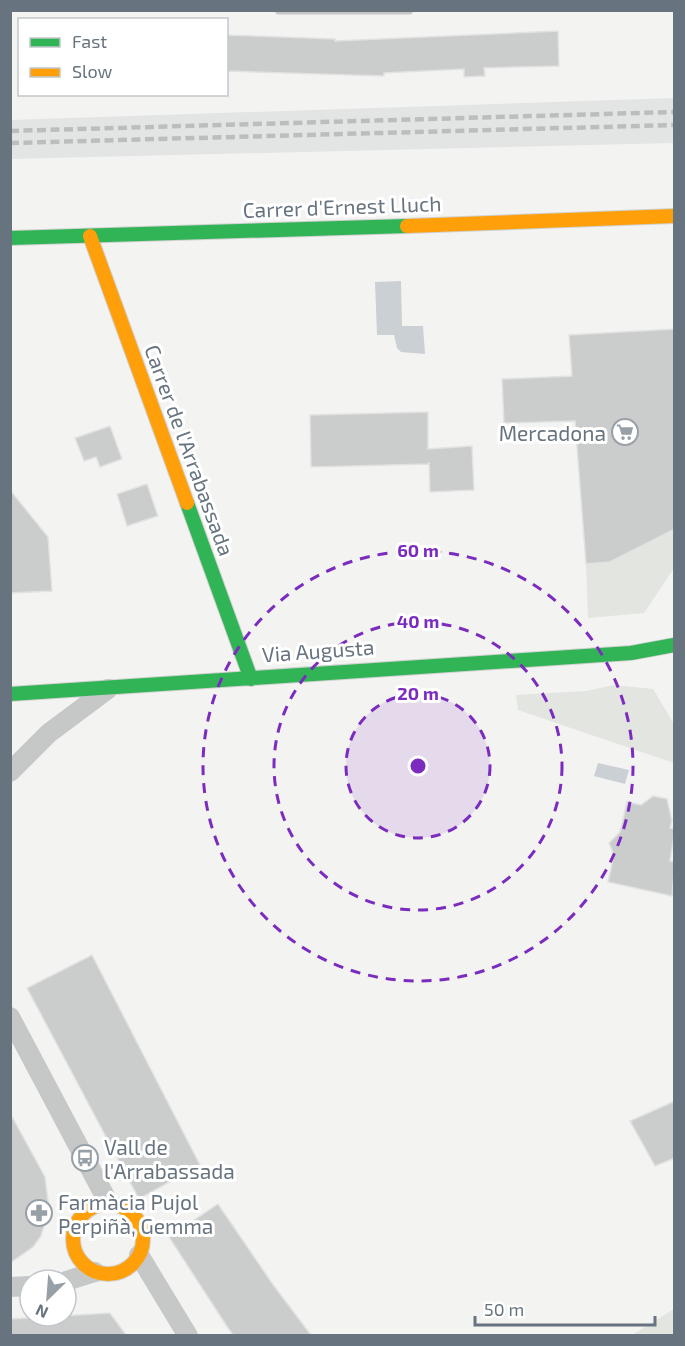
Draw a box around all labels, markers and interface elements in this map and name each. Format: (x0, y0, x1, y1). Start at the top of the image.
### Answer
legend (18, 18, 228, 96)
text: Fast (72, 30, 107, 52)
text: Slow (72, 60, 113, 82)
street label: Carrer d'Ernest Lluch (242, 190, 442, 222)
street label: Carrer de l'Arrabassada (140, 341, 240, 559)
supermarket icon: Mercadona (610, 417, 640, 447)
place label: Mercadona (499, 420, 606, 445)
text: 60 m (397, 539, 439, 561)
text: 40 m (397, 610, 439, 632)
street label: Via Augusta (261, 634, 375, 666)
text: 20 m (397, 682, 439, 704)
centre of rings (408, 756, 428, 776)
place label: Vall de l'Arrabassada (104, 1134, 235, 1183)
bus stop icon: Vall de l'Arrabassada (70, 1143, 100, 1173)
place label: Farmàcia Pujol Perpiñà, Gemma (58, 1189, 213, 1238)
pharmacy icon: Farmàcia Pujol Perpiñà, Gemma (24, 1198, 54, 1228)
north arrow (18, 1268, 78, 1328)
scale bar (475, 1289, 655, 1327)
text: 50 m (484, 1298, 524, 1320)
text: N (32, 1301, 51, 1323)

